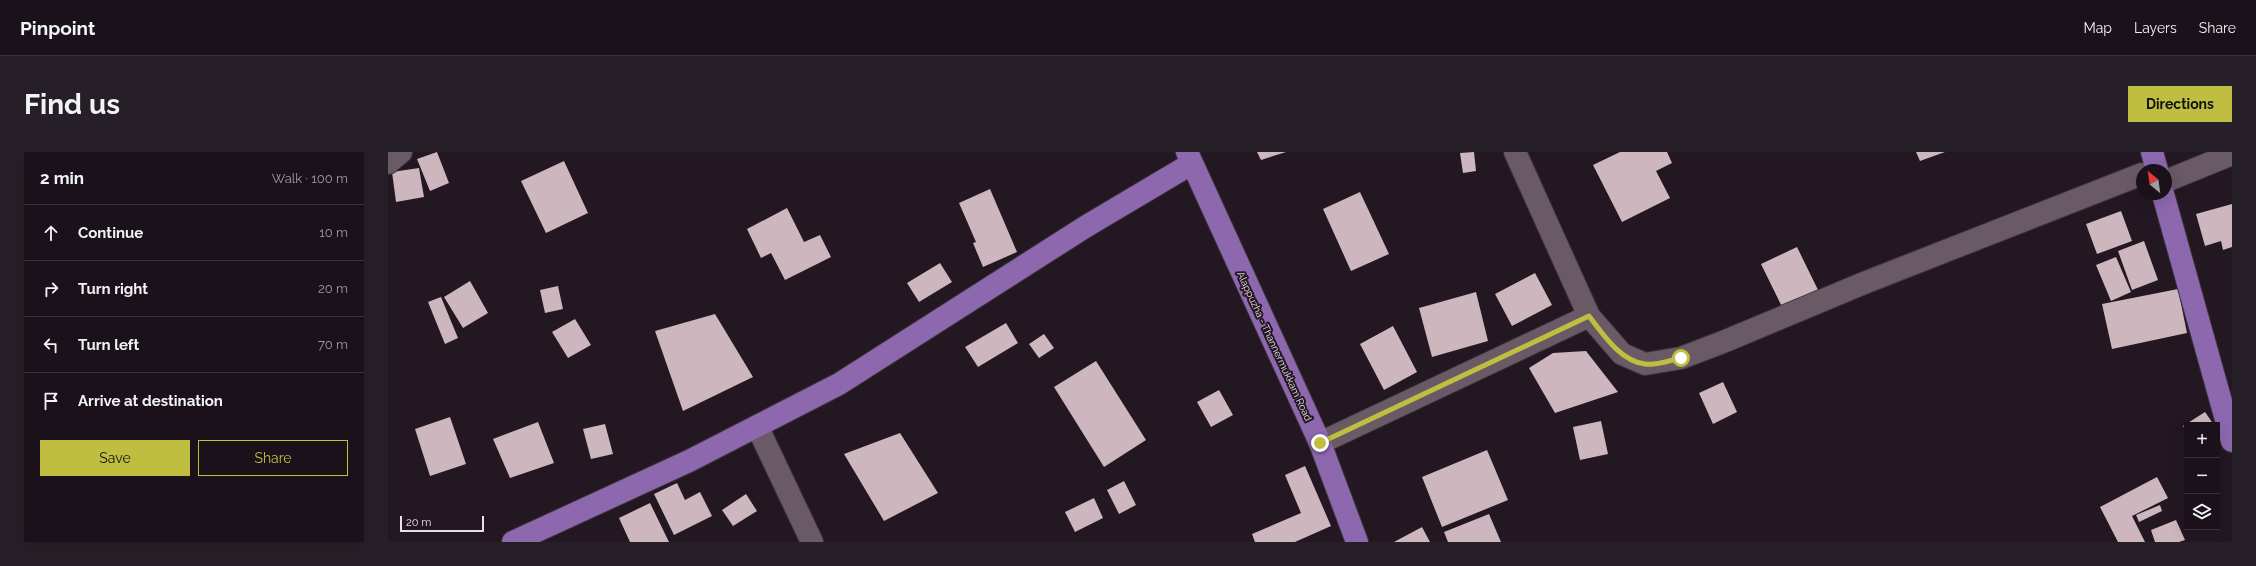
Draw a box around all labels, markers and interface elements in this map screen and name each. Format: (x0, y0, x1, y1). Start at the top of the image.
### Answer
text: Pinpoint (20, 17, 95, 39)
text: Map (2084, 20, 2112, 36)
text: Layers (2134, 20, 2177, 36)
text: Share (2199, 20, 2236, 36)
button: Directions (2128, 86, 2232, 122)
text: Find us (24, 88, 120, 121)
north arrow (2136, 164, 2172, 200)
text: 2 min (40, 168, 84, 188)
text: Walk · 100 m (272, 171, 348, 186)
icon: ahead (40, 222, 62, 244)
text: Continue (78, 224, 143, 242)
text: 10 m (319, 225, 348, 240)
street label: Alappuzha - Thannermukkam Road (1235, 270, 1314, 423)
icon: right (40, 278, 62, 300)
text: Turn right (78, 280, 148, 298)
text: 20 m (318, 281, 348, 296)
icon: left (40, 334, 62, 356)
text: Turn left (78, 336, 139, 354)
text: 70 m (318, 337, 348, 352)
route start (1672, 349, 1690, 367)
icon: arrive (40, 390, 62, 412)
text: Arrive at destination (78, 392, 223, 410)
map controls (2184, 422, 2220, 530)
button: + (2184, 422, 2220, 458)
route end (1311, 434, 1329, 452)
button: Save (40, 440, 190, 476)
button: Share (198, 440, 348, 476)
button: − (2184, 458, 2220, 494)
button: layers (2184, 494, 2220, 530)
scale bar (400, 514, 484, 533)
text: 20 m (406, 516, 431, 529)

